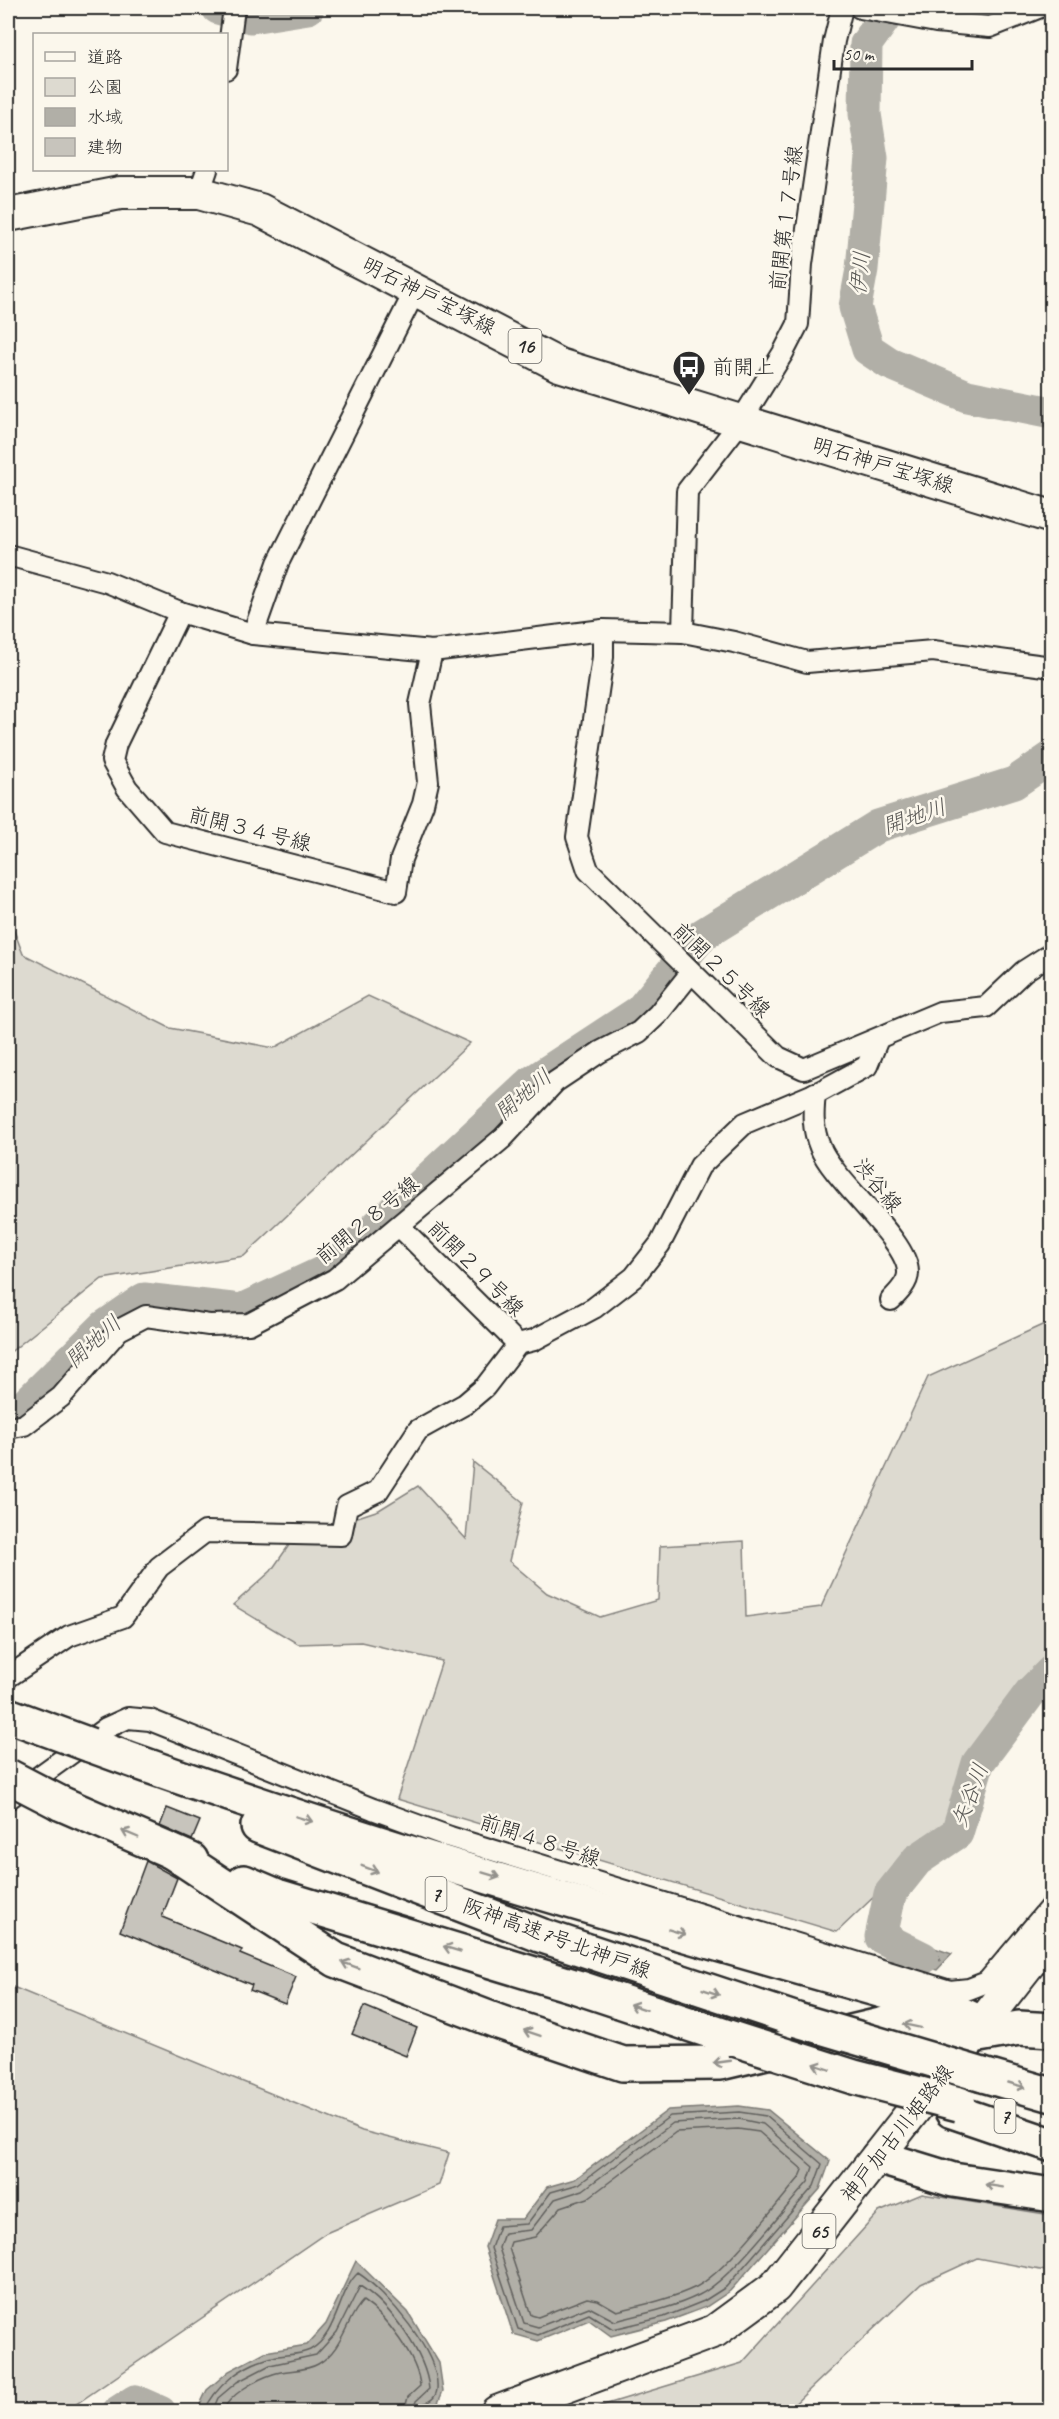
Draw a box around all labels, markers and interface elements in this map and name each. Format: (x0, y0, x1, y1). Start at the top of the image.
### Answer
legend (33, 33, 228, 171)
scale bar (834, 33, 972, 71)
text: 50 m (843, 43, 876, 65)
text: 道路 (87, 46, 123, 68)
text: 公園 (87, 76, 123, 98)
text: 水域 (87, 106, 123, 128)
text: 建物 (87, 136, 123, 158)
street label: 前開第１７号線 (764, 143, 808, 293)
water label: 伊川 (844, 250, 876, 296)
street label: 明石神戸宝塚線 (358, 251, 500, 341)
road number: 16 (508, 329, 542, 363)
bus stop icon: 前開上 (671, 349, 707, 396)
place label: 前開上 (712, 354, 775, 380)
street label: 明石神戸宝塚線 (809, 431, 957, 499)
water label: 開地川 (879, 793, 950, 841)
street label: 前開３４号線 (186, 801, 314, 857)
street label: 前開２５号線 (668, 917, 776, 1023)
water label: 開地川 (489, 1063, 558, 1127)
street label: 渋谷線 (848, 1152, 908, 1218)
street label: 前開２８号線 (310, 1170, 424, 1270)
street label: 前開２９号線 (422, 1214, 530, 1322)
water label: 開地川 (60, 1309, 128, 1374)
water label: 矢谷川 (945, 1760, 995, 1831)
street label: 前開４８号線 (476, 1808, 604, 1872)
one-way arrow (294, 1814, 313, 1825)
one-way arrow (122, 1828, 140, 1839)
one-way arrow (360, 1864, 379, 1875)
one-way arrow (481, 1870, 500, 1881)
road number: 7 (426, 1877, 446, 1911)
street label: 阪神高速7号北神戸線 (459, 1892, 655, 1984)
one-way arrow (667, 1927, 686, 1938)
one-way arrow (443, 1943, 462, 1954)
one-way arrow (341, 1959, 359, 1970)
one-way arrow (701, 1987, 720, 1998)
one-way arrow (629, 2001, 648, 2012)
one-way arrow (902, 2019, 921, 2031)
one-way arrow (523, 2027, 542, 2038)
one-way arrow (713, 2056, 732, 2067)
street label: 神戸加古川姫路線 (835, 2059, 959, 2207)
one-way arrow (813, 2061, 832, 2072)
one-way arrow (1007, 2080, 1026, 2091)
road number: 7 (994, 2099, 1016, 2133)
one-way arrow (984, 2180, 1004, 2191)
road number: 65 (802, 2214, 836, 2248)

